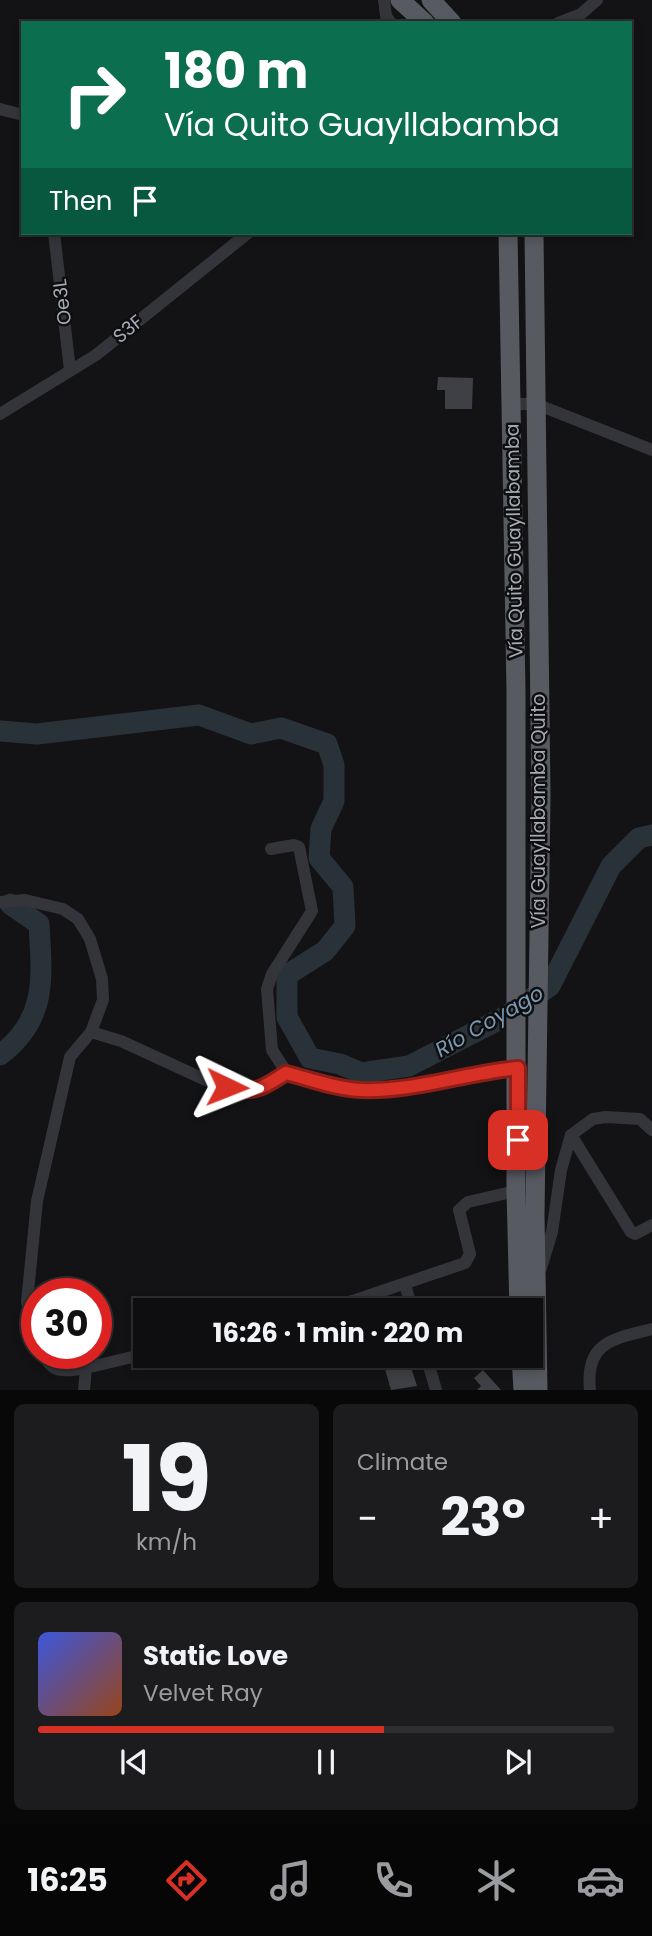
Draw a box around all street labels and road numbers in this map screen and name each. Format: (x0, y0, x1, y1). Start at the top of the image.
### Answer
street label: Oe3L (46, 277, 78, 327)
street label: S3F (107, 308, 149, 350)
street label: Vía Quito Guayllabamba (498, 423, 530, 659)
street label: Vía Guayllabamba Quito (525, 693, 552, 929)

